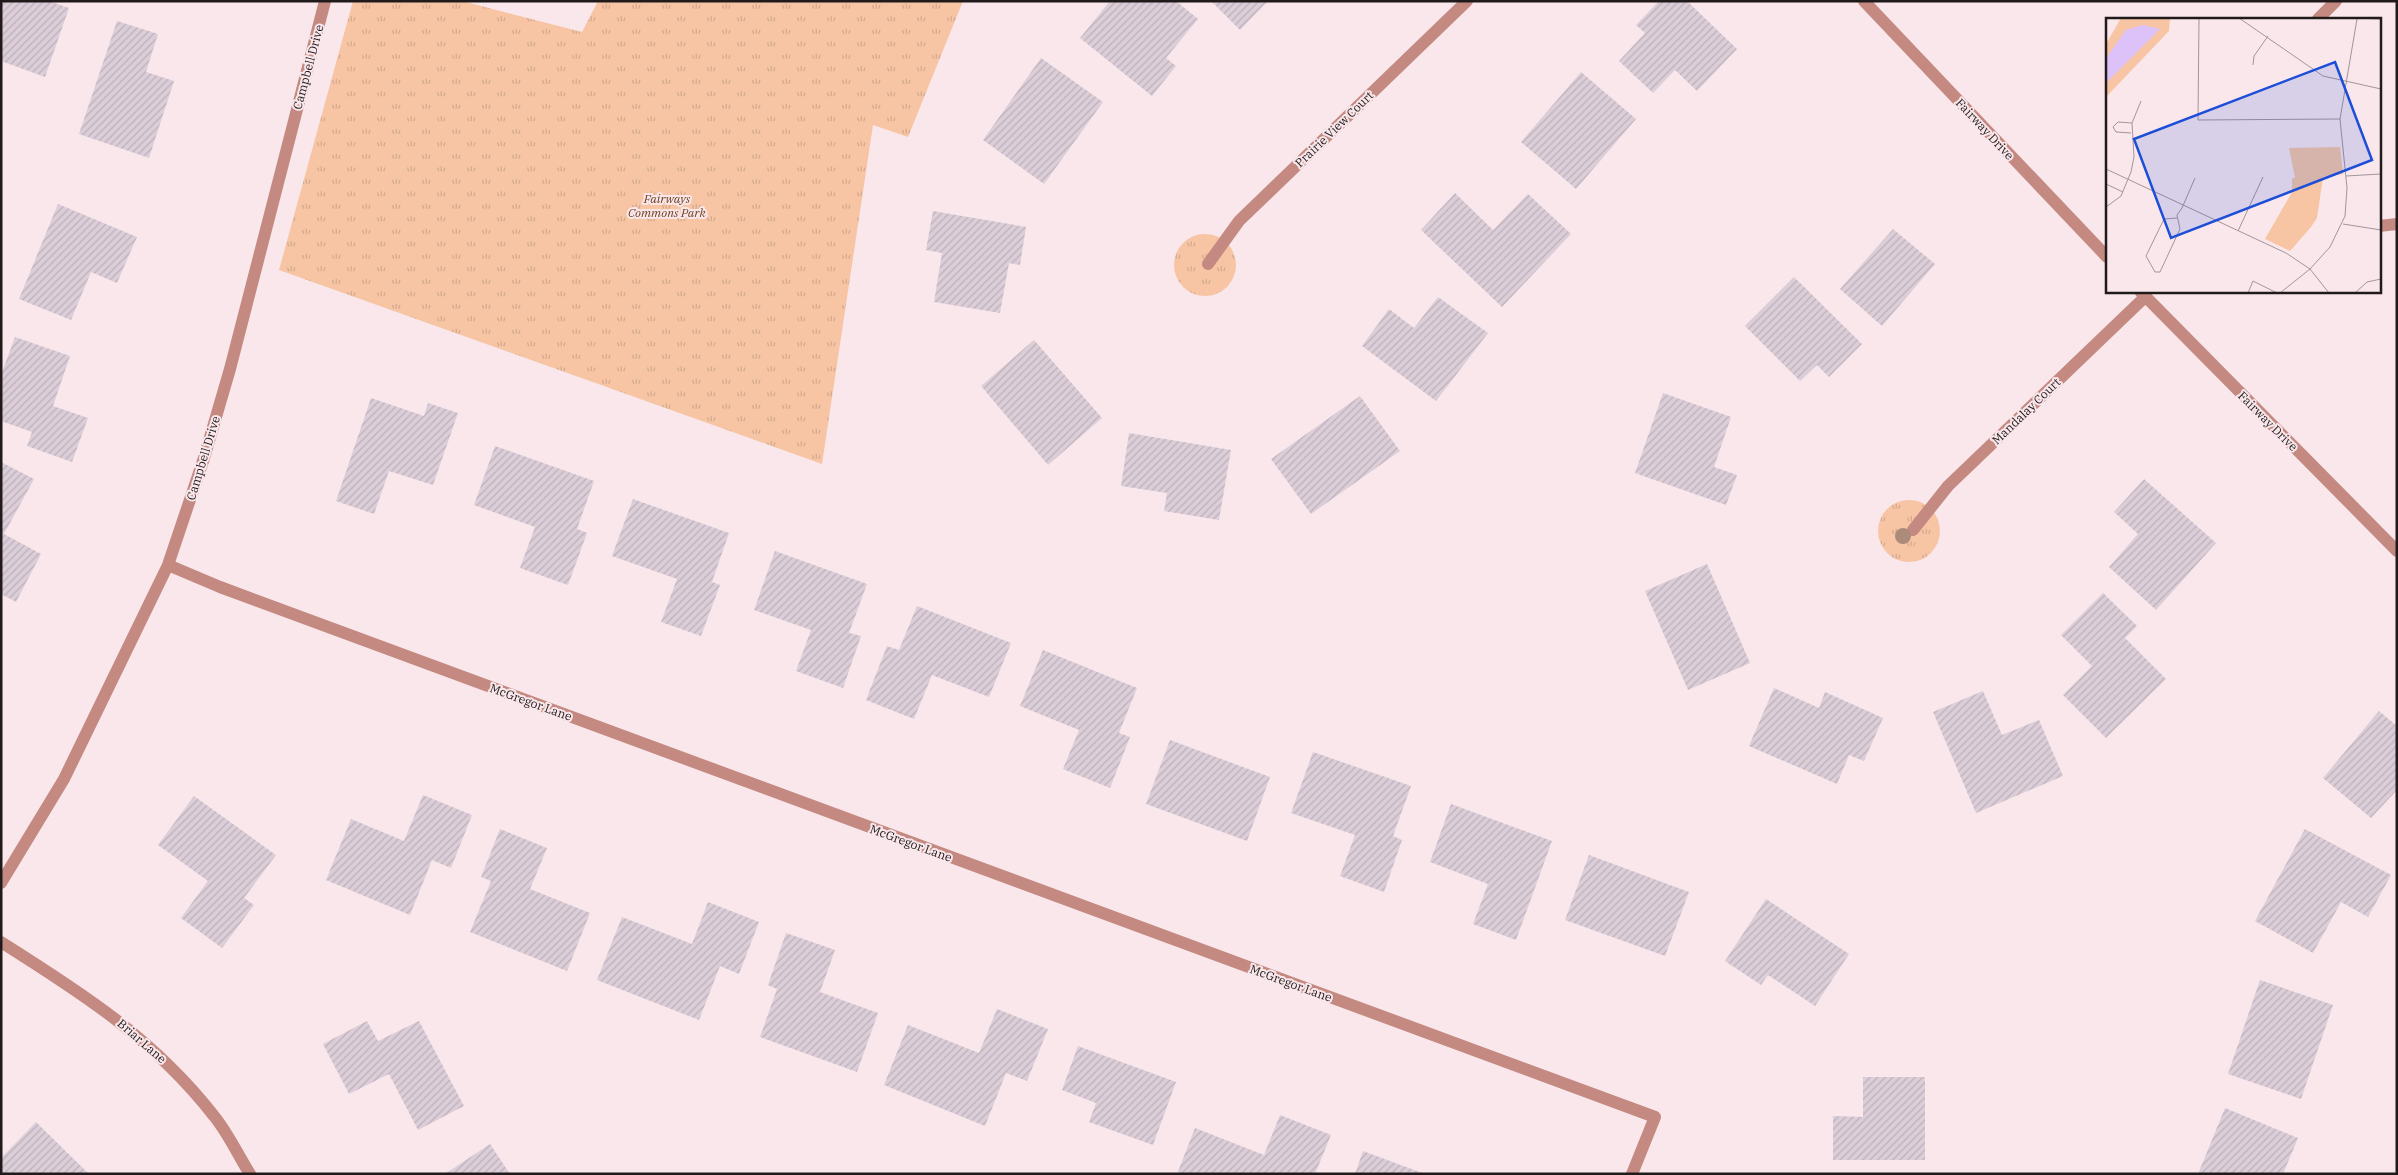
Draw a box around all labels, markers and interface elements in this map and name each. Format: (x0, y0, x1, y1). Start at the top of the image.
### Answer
inset map (2106, 18, 2380, 292)
street label: Campbell Drive (289, 23, 327, 111)
street label: Prairie View Court (1292, 88, 1376, 170)
street label: Fairway Drive (1953, 95, 2017, 163)
park label: Fairways Commons Park (628, 191, 707, 220)
street label: Mandalay Court (1989, 375, 2063, 447)
street label: Fairway Drive (2235, 388, 2301, 454)
street label: Campbell Drive (183, 414, 223, 502)
street label: McGregor Lane (488, 680, 574, 724)
street label: McGregor Lane (868, 821, 954, 865)
street label: McGregor Lane (1248, 961, 1334, 1005)
street label: Briar Lane (115, 1016, 169, 1066)

